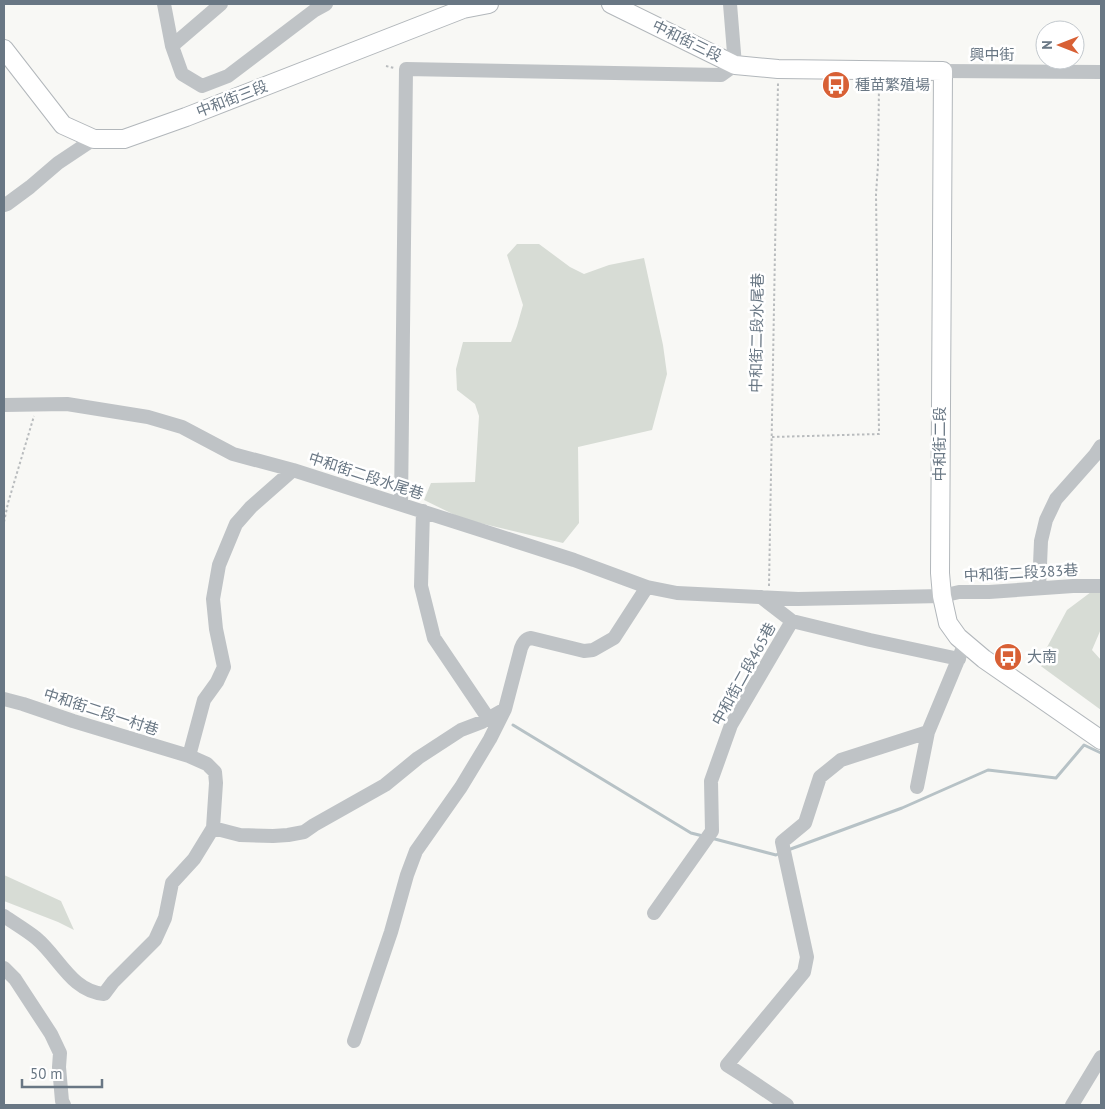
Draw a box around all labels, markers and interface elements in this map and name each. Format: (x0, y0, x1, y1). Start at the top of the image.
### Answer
street label: 中和街三段 (649, 16, 725, 66)
north arrow (1035, 20, 1085, 70)
text: N (1038, 40, 1056, 50)
street label: 興中街 (969, 45, 1015, 64)
bus stop icon: 種苗繁殖場 (821, 70, 851, 100)
place label: 種苗繁殖場 (855, 75, 930, 94)
street label: 中和街三段 (193, 76, 270, 121)
street label: 中和街二段水尾巷 (746, 273, 767, 393)
street label: 中和街二段 (930, 406, 949, 482)
street label: 中和街二段水尾巷 (306, 448, 426, 503)
street label: 中和街二段383巷 (963, 560, 1079, 585)
street label: 中和街二段465巷 (707, 619, 780, 728)
bus stop icon: 大南 (993, 642, 1023, 672)
place label: 大南 (1027, 647, 1057, 666)
street label: 中和街二段一村巷 (41, 684, 161, 739)
scale bar (22, 1056, 102, 1088)
text: 50 m (30, 1064, 63, 1083)

